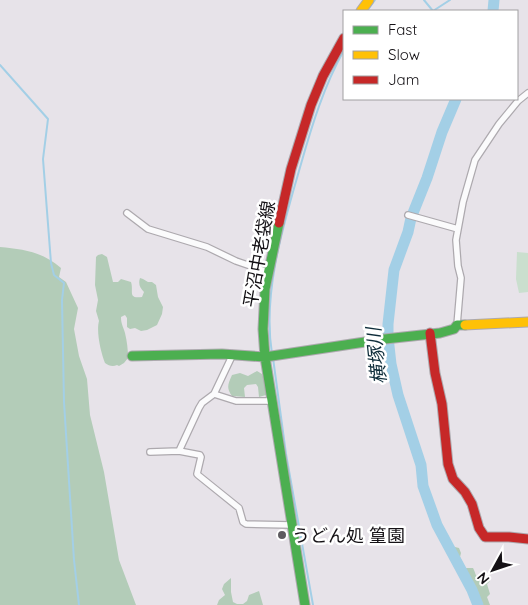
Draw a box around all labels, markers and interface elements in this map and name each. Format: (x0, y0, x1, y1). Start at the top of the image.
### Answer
legend (343, 10, 518, 100)
text: Fast (388, 20, 417, 39)
text: Slow (388, 45, 420, 64)
text: Jam (388, 70, 419, 89)
street label: 平沼中老袋線 (238, 199, 280, 309)
water label: 横塚川 (361, 324, 391, 386)
place label: うどん処 篁園 (292, 524, 405, 547)
marker: うどん処 篁園 (276, 529, 288, 541)
north arrow (468, 545, 518, 595)
text: N (473, 569, 493, 588)

